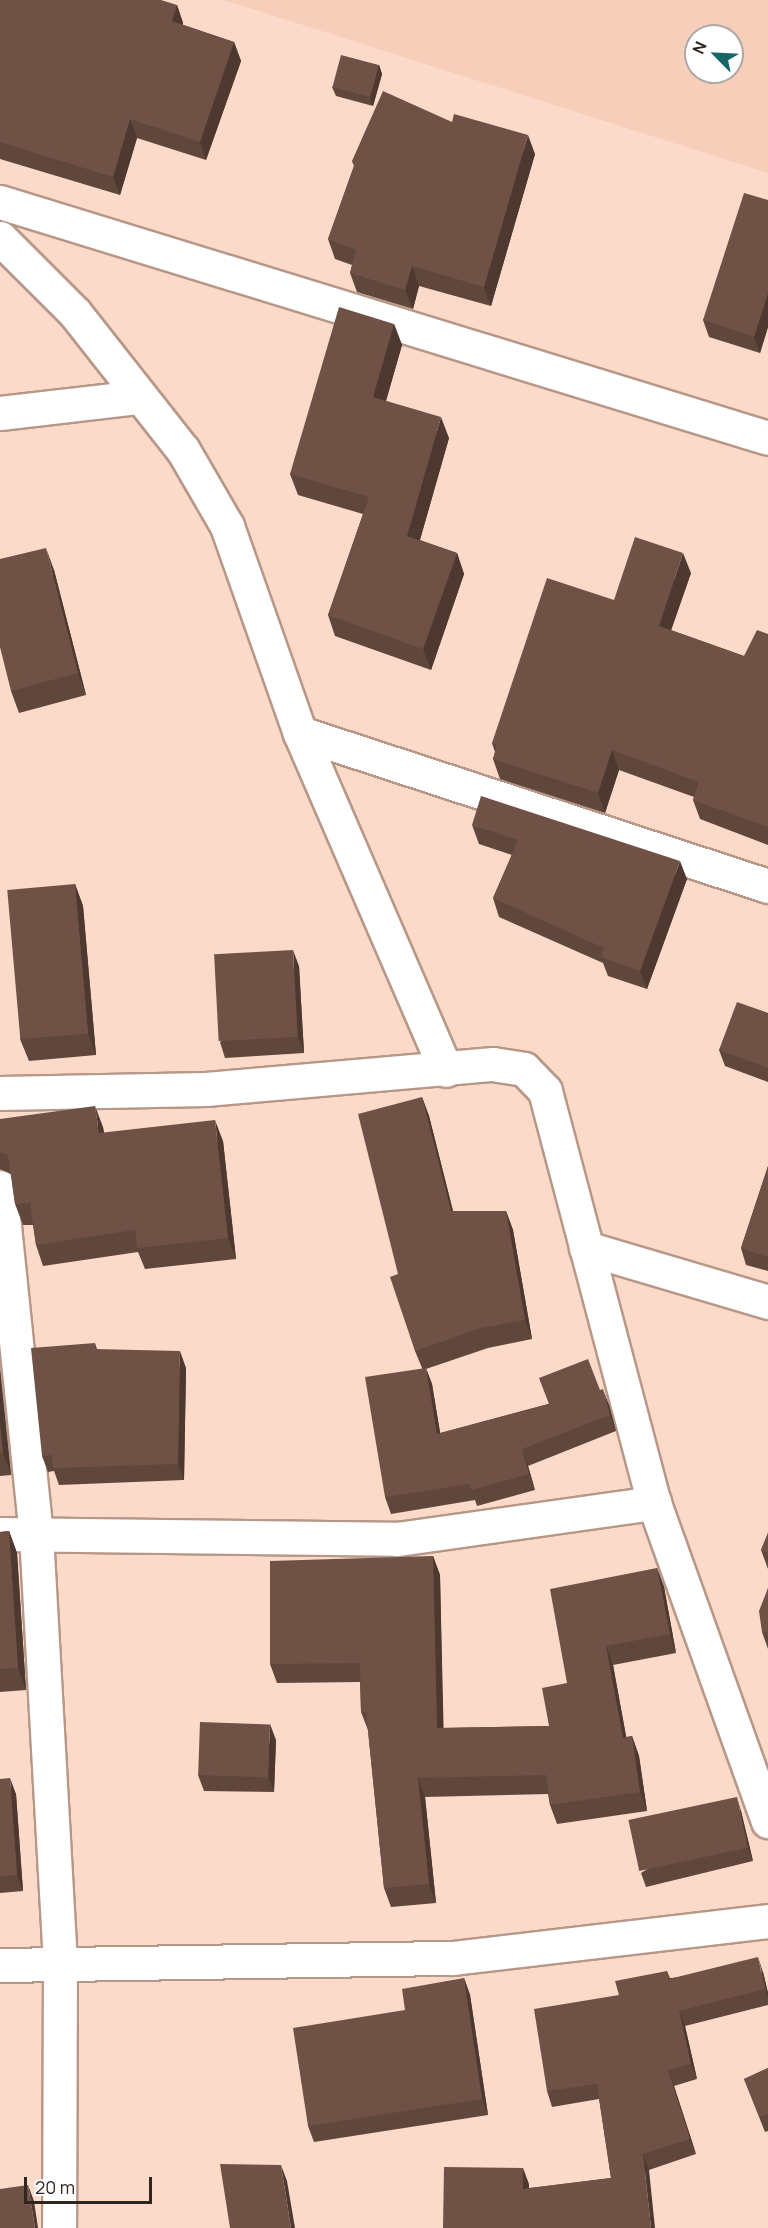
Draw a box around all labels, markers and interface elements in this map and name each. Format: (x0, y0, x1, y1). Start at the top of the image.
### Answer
north arrow (684, 24, 744, 84)
text: N (687, 38, 712, 57)
scale bar (27, 2165, 154, 2203)
text: 20 m (35, 2175, 75, 2199)

